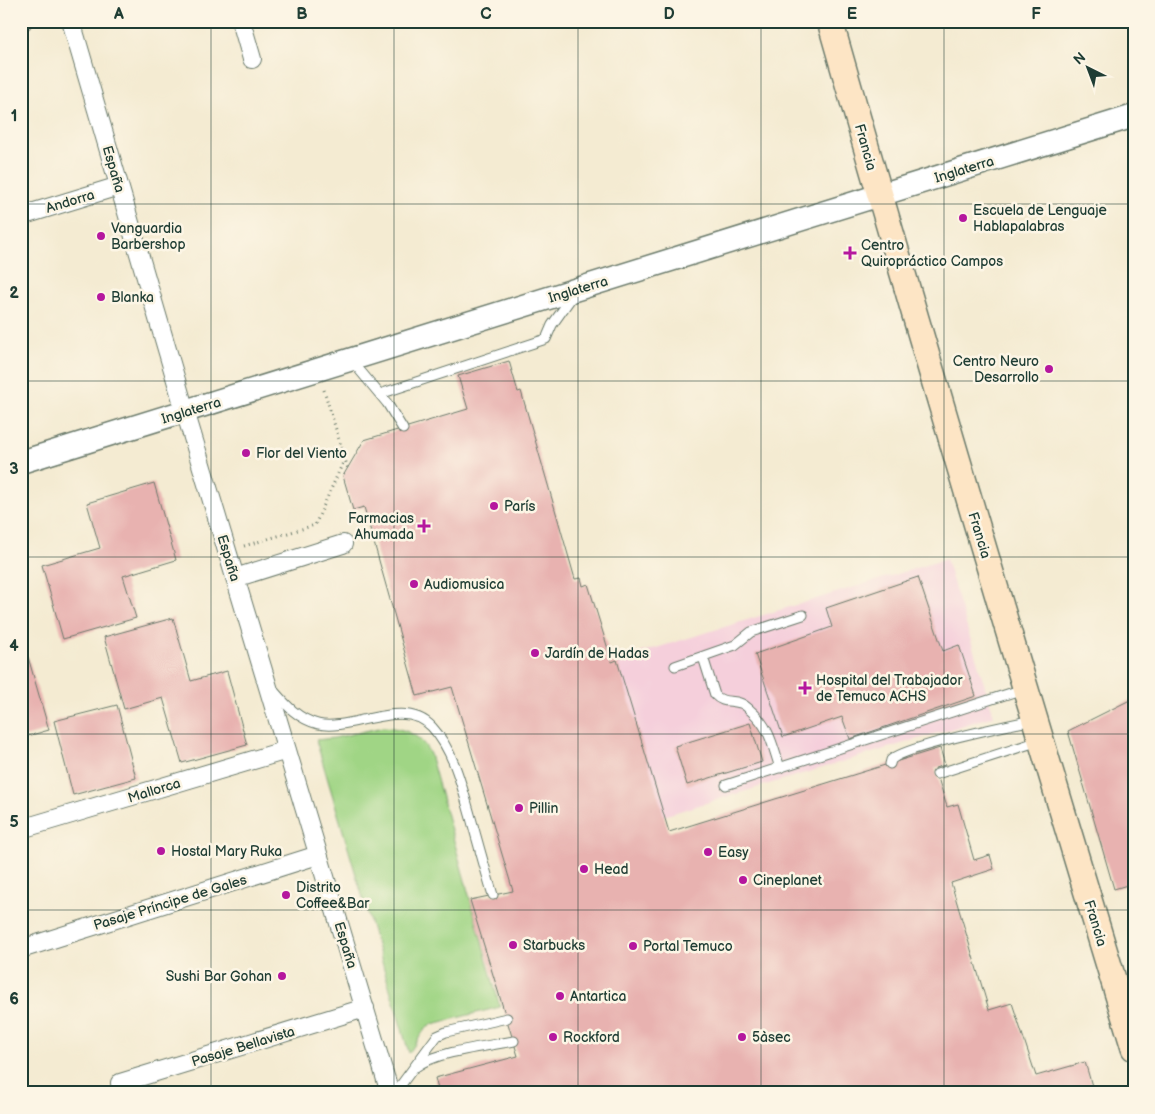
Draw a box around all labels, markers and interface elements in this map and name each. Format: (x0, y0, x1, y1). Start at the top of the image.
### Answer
text: A (113, 5, 124, 24)
text: B (296, 5, 308, 24)
text: C (480, 5, 492, 24)
text: D (663, 5, 675, 24)
text: E (847, 5, 857, 24)
text: F (1031, 5, 1041, 24)
north arrow (1062, 42, 1112, 92)
text: N (1070, 49, 1089, 69)
text: 1 (11, 107, 17, 126)
street label: Francia (851, 122, 880, 172)
street label: España (99, 144, 128, 195)
street label: Inglaterra (932, 152, 996, 187)
street label: Andorra (44, 186, 97, 217)
place label: Escuela de Lenguaje Hablapalabras (973, 202, 1107, 235)
marker: Escuela de Lenguaje Hablapalabras (957, 212, 969, 224)
place label: Vanguardia Barbershop (111, 220, 186, 253)
marker: Vanguardia Barbershop (95, 230, 107, 242)
place label: Centro Quiropráctico Campos (861, 237, 1003, 270)
marker: Centro Quiropráctico Campos (843, 246, 857, 260)
street label: Inglaterra (546, 272, 610, 307)
text: 2 (9, 284, 19, 303)
place label: Blanka (111, 289, 154, 306)
marker: Blanka (95, 291, 107, 303)
place label: Centro Neuro Desarrollo (953, 353, 1039, 386)
marker: Centro Neuro Desarrollo (1043, 363, 1055, 375)
street label: Inglaterra (159, 393, 223, 428)
place label: Flor del Viento (256, 445, 347, 462)
marker: Flor del Viento (240, 447, 252, 459)
text: 3 (9, 460, 19, 479)
place label: París (504, 498, 536, 515)
marker: París (488, 500, 500, 512)
place label: Farmacias Ahumada (348, 510, 414, 543)
street label: Francia (964, 510, 995, 560)
marker: Farmacias Ahumada (418, 520, 430, 532)
street label: España (213, 533, 244, 584)
place label: Audiomusica (424, 576, 504, 593)
marker: Audiomusica (408, 578, 420, 590)
text: 4 (9, 637, 19, 656)
place label: Jardín de Hadas (545, 645, 649, 662)
marker: Jardín de Hadas (529, 647, 541, 659)
place label: Hospital del Trabajador de Temuco ACHS (816, 672, 963, 705)
marker: Hospital del Trabajador de Temuco ACHS (798, 681, 812, 695)
street label: Mallorca (126, 774, 183, 807)
place label: Pillin (529, 800, 559, 817)
marker: Pillin (513, 802, 525, 814)
text: 5 (9, 813, 19, 832)
place label: Hostal Mary Ruka (171, 843, 282, 860)
place label: Easy (718, 844, 749, 861)
marker: Hostal Mary Ruka (155, 845, 167, 857)
marker: Easy (702, 846, 714, 858)
place label: Head (594, 861, 628, 878)
marker: Head (578, 863, 590, 875)
street label: Pasaje Príncipe de Gales (92, 871, 249, 934)
place label: Cineplanet (753, 872, 823, 889)
marker: Cineplanet (737, 874, 749, 886)
place label: Distrito Coffee&Bar (296, 879, 370, 912)
marker: Distrito Coffee&Bar (280, 889, 292, 901)
street label: Francia (1080, 898, 1111, 948)
street label: España (330, 920, 361, 971)
place label: Starbucks (523, 937, 585, 954)
place label: Portal Temuco (643, 938, 733, 955)
marker: Starbucks (507, 939, 519, 951)
marker: Portal Temuco (627, 940, 639, 952)
place label: Sushi Bar Gohan (166, 968, 272, 985)
marker: Sushi Bar Gohan (276, 970, 288, 982)
place label: Antartica (570, 988, 626, 1005)
text: 6 (9, 990, 19, 1009)
marker: Antartica (554, 990, 566, 1002)
street label: Pasaje Bellavista (189, 1023, 297, 1070)
place label: Rockford (563, 1029, 620, 1046)
place label: 5àsec (752, 1029, 791, 1046)
marker: Rockford (547, 1031, 559, 1043)
marker: 5àsec (736, 1031, 748, 1043)

